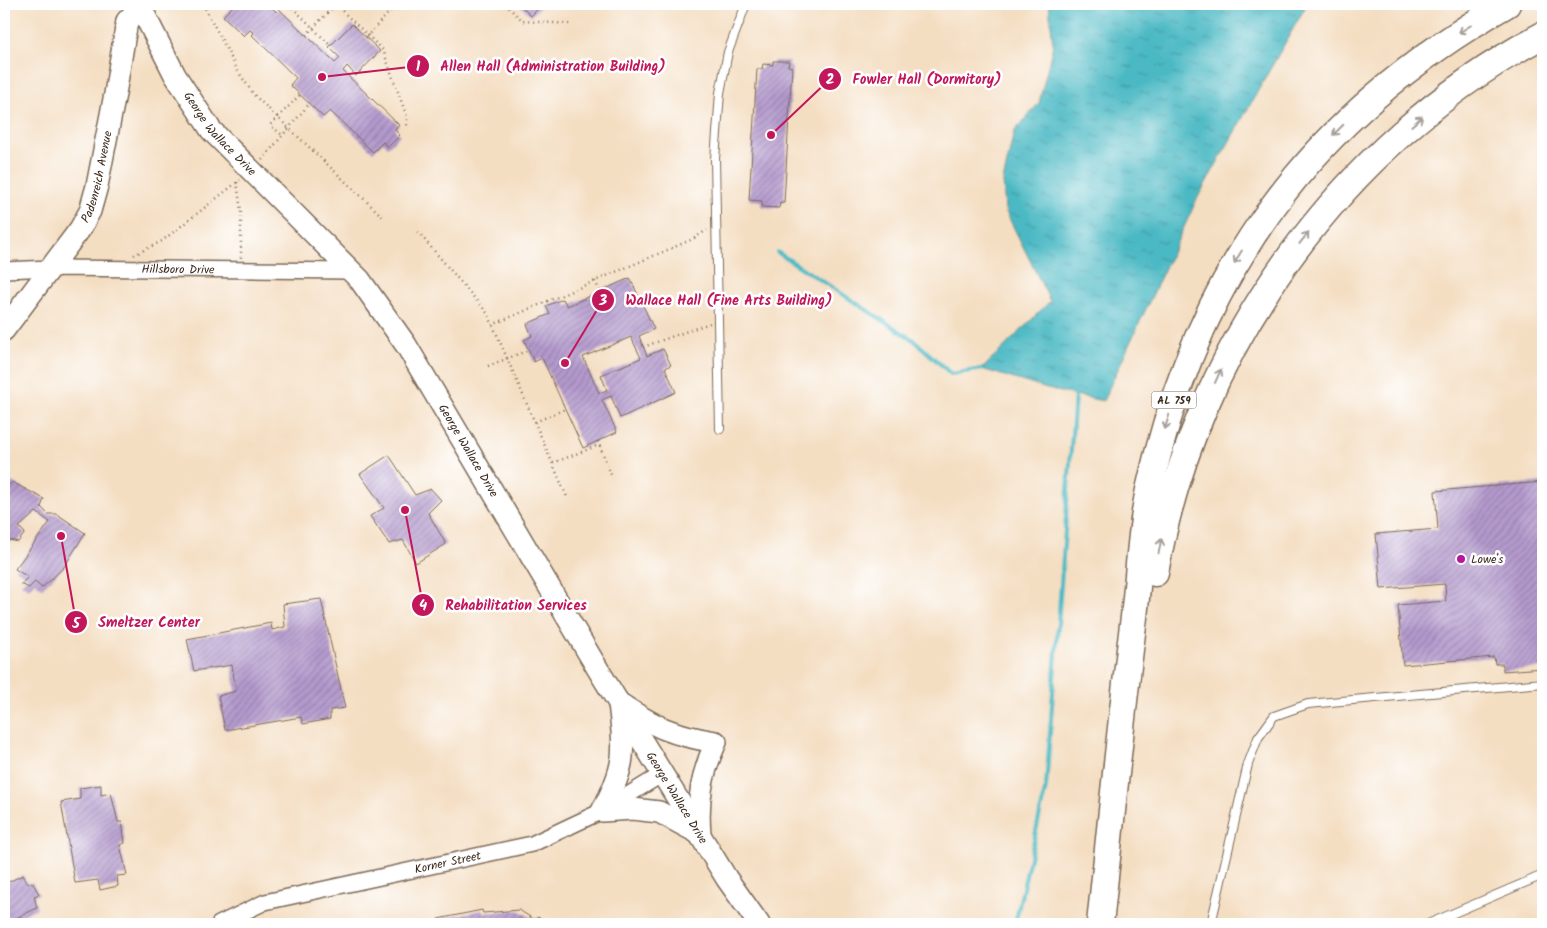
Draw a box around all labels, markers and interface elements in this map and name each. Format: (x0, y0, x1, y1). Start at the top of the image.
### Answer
one-way arrow (1458, 24, 1472, 34)
callout: Allen Hall (Administration Building) (405, 51, 676, 80)
text: 1 (416, 55, 421, 79)
text: Allen Hall (Administration Building) (440, 56, 666, 78)
callout: Fowler Hall (Dormitory) (817, 65, 1011, 94)
text: 2 (826, 68, 835, 92)
text: Fowler Hall (Dormitory) (852, 69, 1002, 91)
street label: George Wallace Drive (179, 88, 261, 181)
one-way arrow (1410, 115, 1423, 127)
one-way arrow (1332, 123, 1344, 136)
street label: Padenreich Avenue (76, 129, 118, 226)
one-way arrow (1299, 232, 1310, 245)
one-way arrow (1232, 250, 1242, 264)
street label: Hillsboro Drive (141, 260, 215, 280)
callout: Wallace Hall (Fine Arts Building) (590, 285, 842, 314)
text: 3 (598, 289, 607, 313)
text: Wallace Hall (Fine Arts Building) (626, 290, 832, 312)
one-way arrow (1214, 369, 1223, 384)
road number: AL 759 (1152, 392, 1196, 408)
street label: George Wallace Drive (433, 401, 503, 501)
one-way arrow (1162, 414, 1172, 430)
one-way arrow (1156, 538, 1166, 554)
place label: Lowe's (1471, 550, 1503, 569)
marker: Lowe's (1455, 553, 1467, 565)
callout: Rehabilitation Services (410, 591, 597, 620)
text: 4 (419, 594, 427, 618)
text: Rehabilitation Services (445, 595, 587, 617)
callout: Smeltzer Center (64, 608, 210, 637)
text: 5 (71, 612, 81, 636)
text: Smeltzer Center (98, 612, 201, 634)
street label: George Wallace Drive (641, 748, 713, 848)
street label: Korner Street (413, 846, 483, 879)

